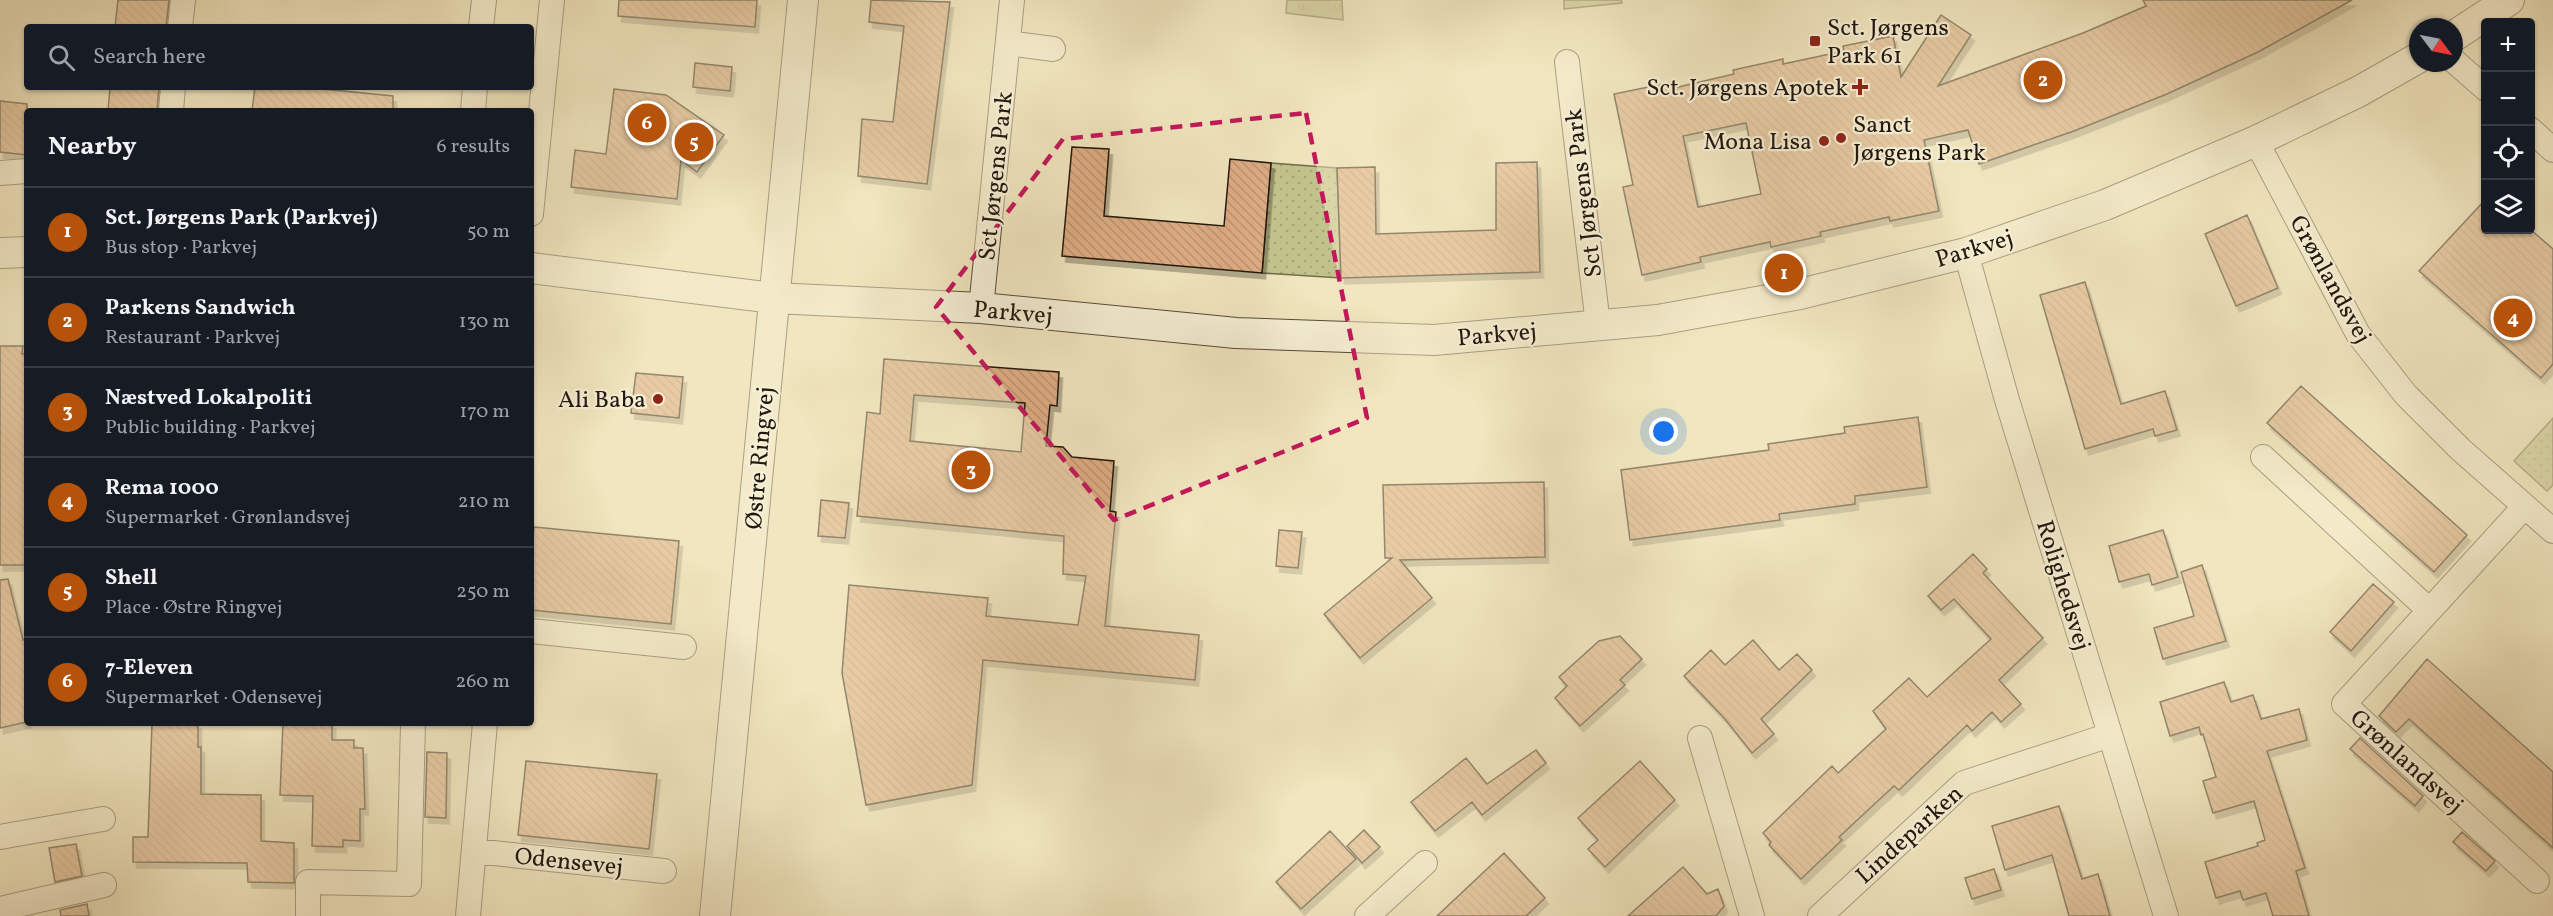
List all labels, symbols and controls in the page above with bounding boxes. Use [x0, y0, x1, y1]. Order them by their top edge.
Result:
place label: Sct. Jørgens Park 61 [1827, 12, 1949, 74]
north arrow [2409, 18, 2463, 72]
map controls [2481, 18, 2535, 234]
button: + [2481, 18, 2535, 72]
search box [24, 24, 534, 90]
marker: Sct. Jørgens Park 61 [1808, 34, 1822, 48]
icon: search [45, 41, 78, 74]
text: Search here [93, 42, 206, 73]
pin: 2 [2024, 58, 2062, 103]
place label: Sct. Jørgens Apotek [1646, 72, 1848, 106]
button: − [2481, 72, 2535, 126]
marker: Sct. Jørgens Apotek [1853, 80, 1867, 94]
street label: Sct Jørgens Park [971, 90, 1023, 263]
pin: 6 [628, 100, 666, 146]
street label: Sct Jørgens Park [1558, 106, 1612, 279]
place label: Sanct Jørgens Park [1853, 109, 1986, 171]
pin: 5 [674, 120, 714, 164]
place label: Mona Lisa [1703, 126, 1812, 160]
button: locate [2481, 126, 2535, 180]
text: Nearby [48, 129, 137, 165]
marker: Sanct Jørgens Park [1834, 131, 1848, 145]
text: 6 results [437, 133, 510, 161]
marker: Mona Lisa [1817, 134, 1831, 148]
button: layers [2481, 180, 2535, 234]
text: Sct. Jørgens Park (Parkvej) [105, 203, 378, 234]
street label: Grønlandsvej [2280, 210, 2379, 350]
text: 1 [63, 218, 72, 246]
text: 50 m [467, 218, 510, 246]
street label: Parkvej [1932, 222, 2018, 278]
text: Bus stop · Parkvej [105, 234, 257, 262]
pin: 1 [1764, 250, 1804, 296]
text: Parkens Sandwich [105, 293, 296, 324]
street label: Parkvej [972, 294, 1054, 334]
pin: 4 [2494, 296, 2532, 340]
text: 2 [62, 308, 73, 336]
text: 130 m [459, 308, 510, 336]
street label: Parkvej [1456, 316, 1538, 356]
text: Restaurant · Parkvej [105, 324, 280, 352]
text: Næstved Lokalpoliti [105, 383, 312, 414]
place label: Ali Baba [558, 384, 646, 418]
street label: Østre Ringvej [738, 385, 784, 531]
marker: Ali Baba [651, 392, 665, 406]
text: 3 [62, 398, 73, 426]
text: 170 m [460, 398, 510, 426]
text: Public building · Parkvej [105, 414, 316, 442]
your location [1649, 417, 1678, 446]
pin: 3 [952, 448, 990, 492]
text: Rema 1000 [105, 473, 219, 504]
text: 4 [61, 488, 74, 516]
text: 210 m [458, 488, 510, 516]
text: Supermarket · Grønlandsvej [105, 504, 350, 532]
street label: Rolighedsvej [2026, 516, 2098, 655]
text: Shell [105, 563, 157, 594]
text: 5 [63, 578, 72, 606]
text: 250 m [456, 578, 510, 606]
text: Place · Østre Ringvej [105, 594, 282, 622]
text: 7-Eleven [105, 653, 193, 684]
text: 6 [62, 668, 73, 696]
text: 260 m [455, 668, 510, 696]
text: Supermarket · Odensevej [105, 684, 322, 712]
street label: Grønlandsvej [2341, 702, 2470, 823]
street label: Lindeparken [1849, 778, 1972, 893]
street label: Odensevej [513, 840, 625, 886]

